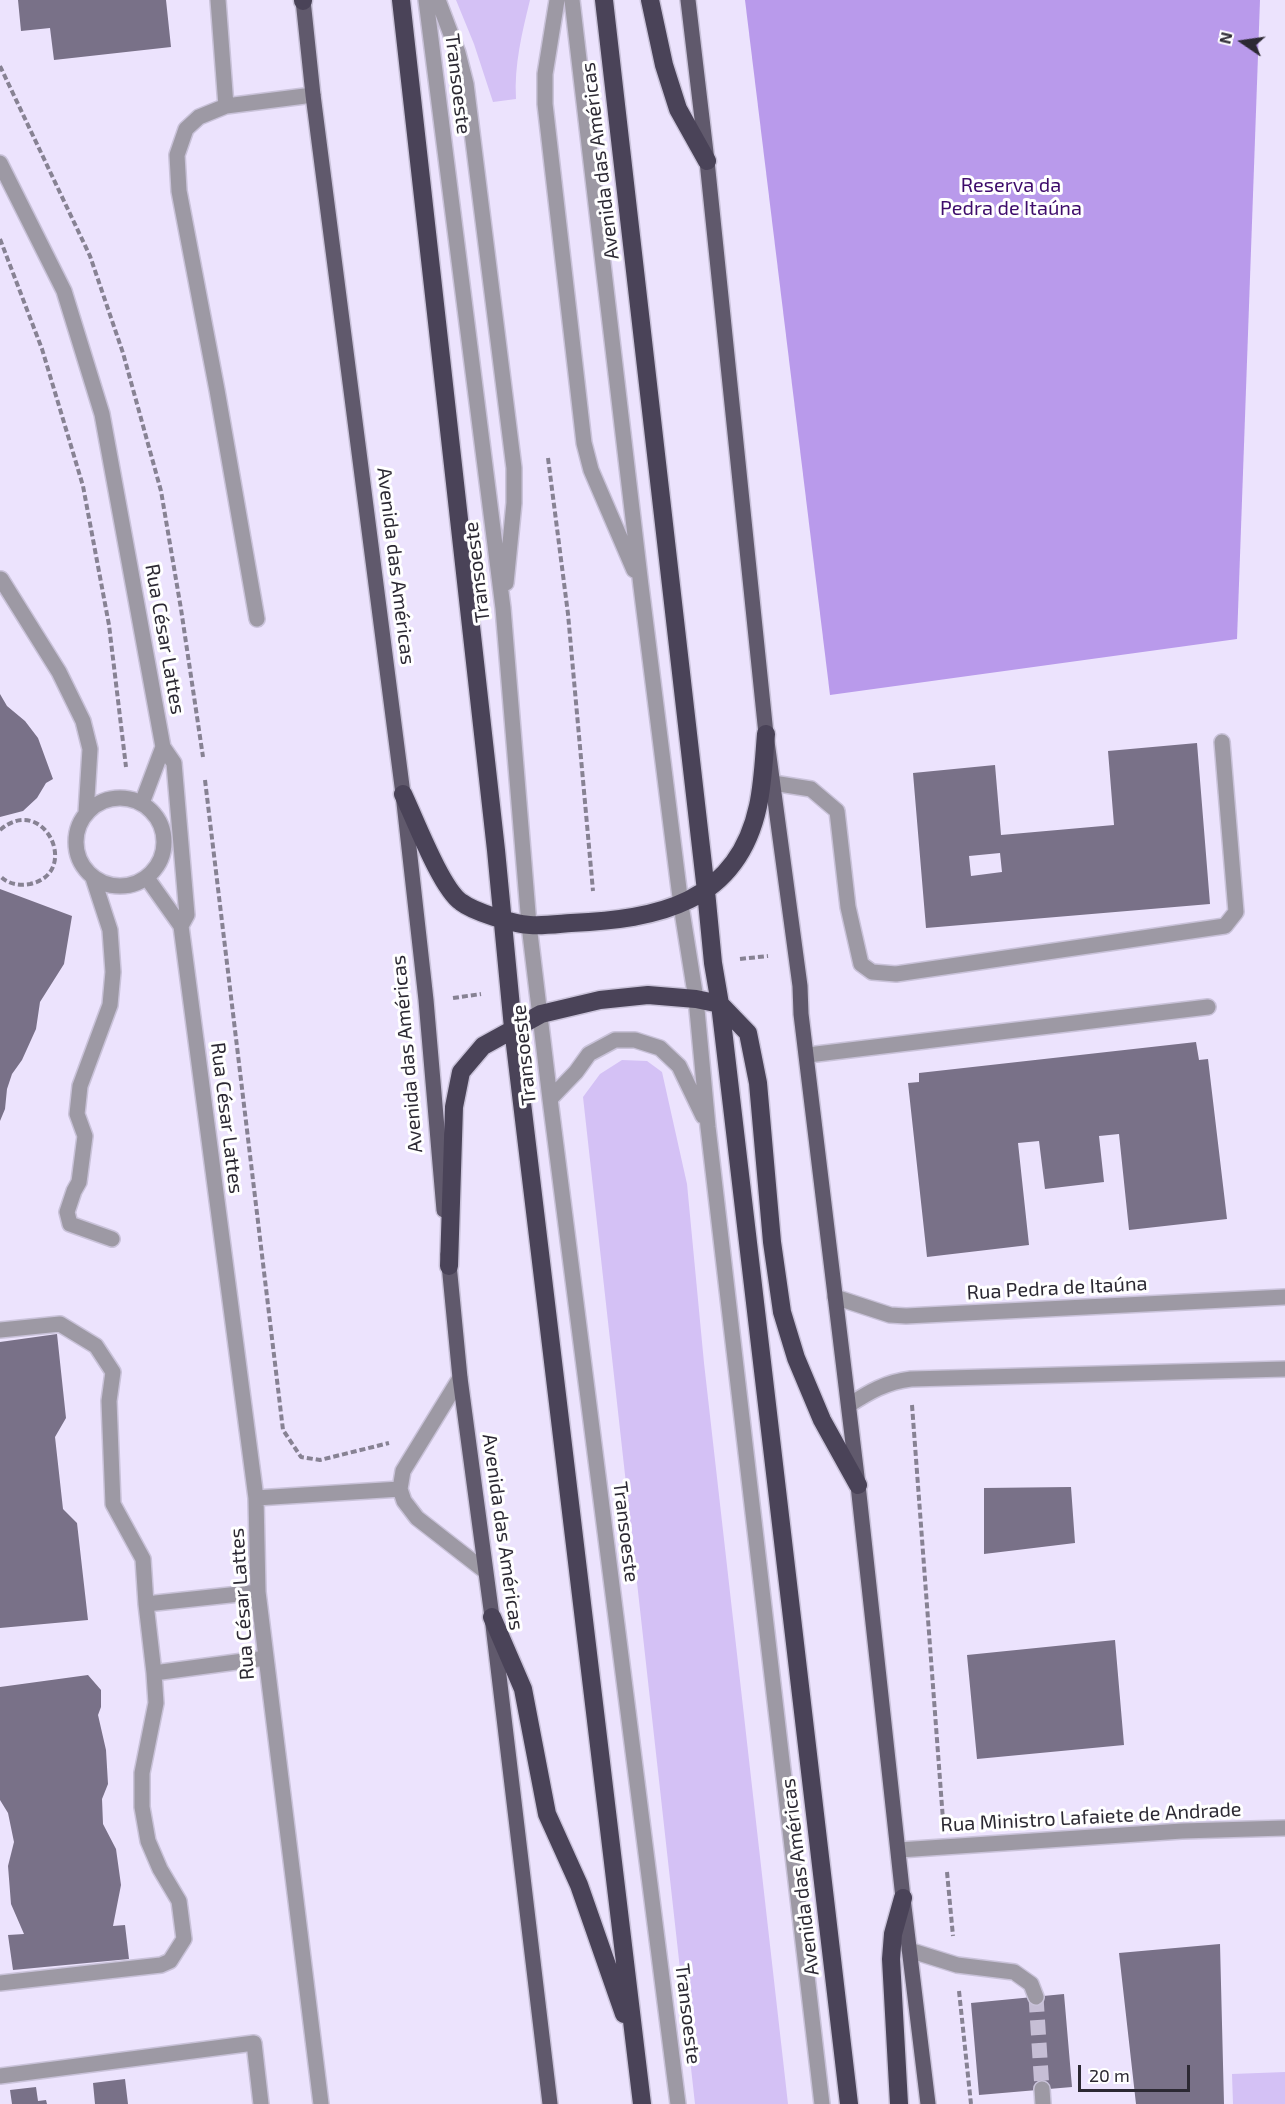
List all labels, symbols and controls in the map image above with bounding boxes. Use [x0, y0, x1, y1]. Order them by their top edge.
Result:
north arrow [1213, 12, 1273, 72]
text: N [1214, 30, 1236, 46]
street label: Transoeste [440, 32, 476, 136]
street label: Avenida das Américas [576, 61, 624, 261]
park label: Reserva da Pedra de Itaúna [940, 173, 1082, 220]
street label: Avenida das Américas [372, 466, 420, 666]
street label: Transoeste [459, 520, 495, 624]
street label: Rua César Lattes [140, 562, 190, 716]
street label: Avenida das Américas [386, 954, 428, 1154]
street label: Transoeste [507, 1003, 541, 1107]
street label: Rua César Lattes [206, 1041, 248, 1195]
street label: Rua Pedra de Itaúna [966, 1271, 1148, 1305]
street label: Avenida das Américas [477, 1432, 529, 1632]
street label: Transoeste [608, 1480, 644, 1584]
street label: Rua César Lattes [225, 1527, 259, 1681]
street label: Avenida das Américas [776, 1777, 824, 1977]
street label: Rua Ministro Lafaiete de Andrade [940, 1797, 1242, 1837]
street label: Transoeste [670, 1962, 706, 2066]
scale bar [1081, 2053, 1194, 2091]
text: 20 m [1089, 2064, 1130, 2086]

